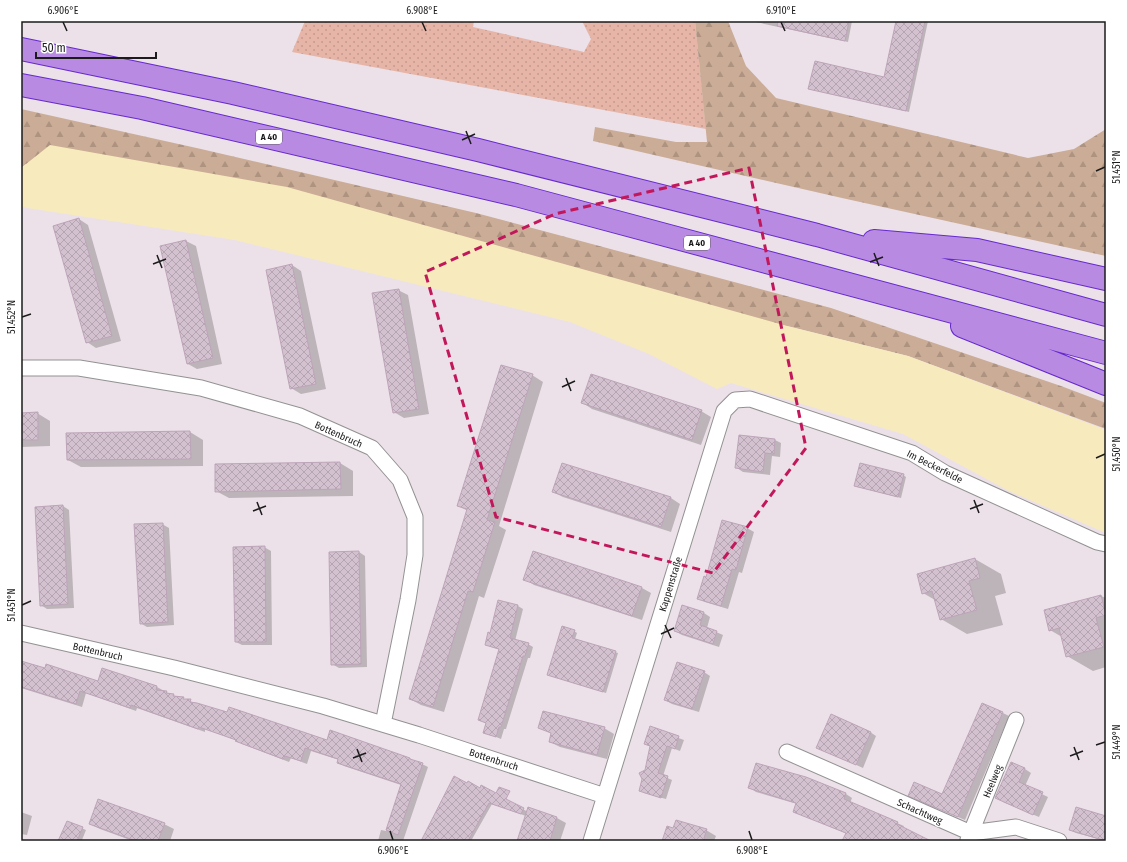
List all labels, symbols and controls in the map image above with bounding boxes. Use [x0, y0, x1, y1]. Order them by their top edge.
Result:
text: 6.906°E [47, 5, 79, 17]
text: 6.908°E [406, 5, 438, 17]
text: 6.910°E [766, 5, 796, 17]
scale bar [36, 34, 156, 60]
text: 50 m [42, 41, 66, 55]
road number: A 40 [256, 130, 282, 144]
text: 51.451°N [1111, 150, 1123, 184]
road number: A 40 [684, 236, 710, 250]
text: 51.452°N [6, 300, 18, 334]
street label: Bottenbruch [313, 419, 364, 451]
text: 51.450°N [1111, 436, 1123, 472]
street label: Im Beckerfelde [905, 448, 965, 486]
street label: Kappenstraße [657, 555, 685, 613]
text: 51.451°N [6, 588, 18, 622]
street label: Bottenbruch [72, 640, 124, 664]
text: 51.449°N [1111, 725, 1123, 759]
street label: Bottenbruch [468, 746, 520, 774]
street label: Heelweg [981, 763, 1005, 800]
street label: Schachtweg [895, 797, 944, 827]
text: 6.906°E [377, 845, 409, 857]
text: 6.908°E [736, 845, 768, 857]

